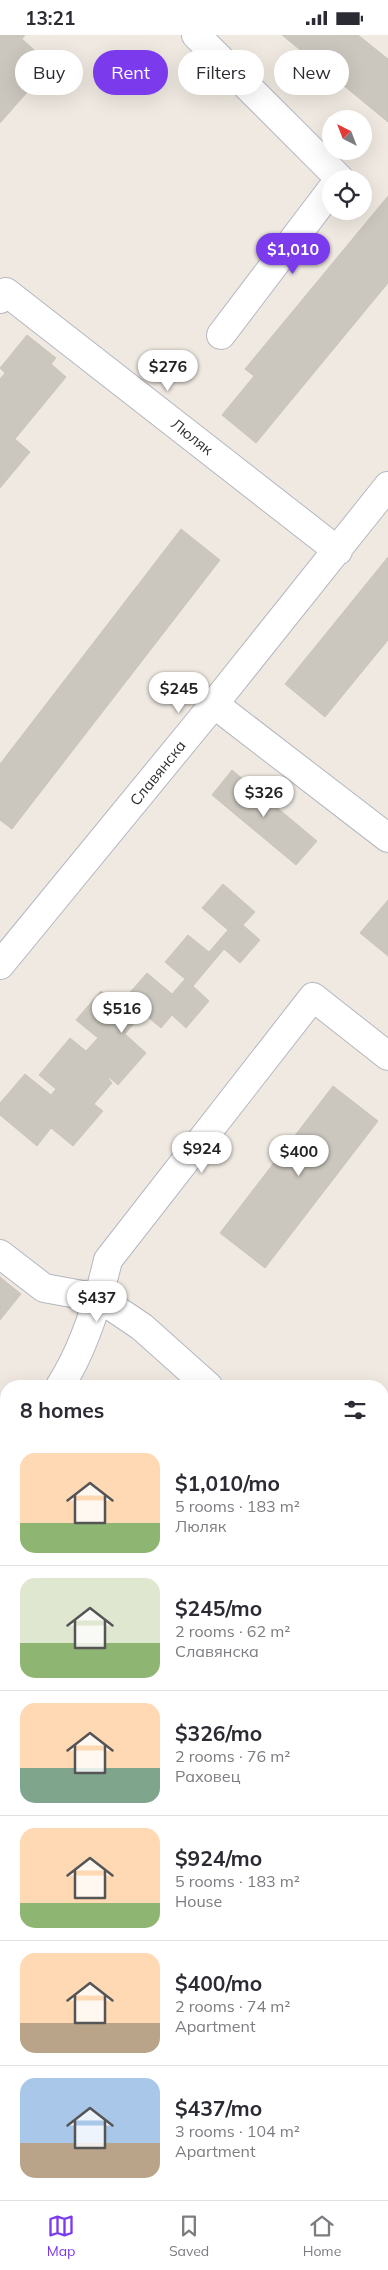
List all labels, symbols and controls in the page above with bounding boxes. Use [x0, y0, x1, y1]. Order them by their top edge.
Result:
text: 13:21 [25, 6, 75, 30]
chip: Buy [15, 50, 83, 95]
chip: Rent [93, 50, 168, 95]
chip: Filters [178, 50, 264, 95]
chip: New [274, 50, 349, 95]
north arrow [322, 110, 372, 160]
map controls [322, 110, 372, 220]
button: locate [322, 170, 372, 220]
pin: $1,010 [252, 233, 334, 275]
text: $1,010 [267, 239, 319, 259]
pin: $276 [138, 349, 198, 392]
text: $276 [149, 356, 187, 376]
street label: Люляк [167, 414, 218, 459]
pin: $245 [149, 671, 209, 714]
text: $245 [160, 678, 198, 698]
street label: Славянска [125, 736, 190, 809]
pin: $326 [234, 775, 294, 818]
text: $326 [245, 782, 283, 802]
pin: $516 [92, 991, 152, 1034]
text: $516 [103, 998, 141, 1018]
pin: $924 [172, 1131, 232, 1174]
pin: $400 [269, 1135, 329, 1177]
text: $924 [183, 1138, 221, 1158]
text: $400 [280, 1141, 318, 1161]
pin: $437 [67, 1281, 127, 1323]
text: $437 [78, 1287, 116, 1307]
icon: filters [341, 1396, 369, 1424]
text: 8 homes [20, 1397, 104, 1423]
text: $1,010/mo [175, 1470, 280, 1496]
icon: home [60, 1473, 120, 1533]
text: 5 rooms · 183 m² [175, 1496, 300, 1516]
text: Люляк [175, 1516, 226, 1536]
text: $245/mo [175, 1595, 262, 1621]
icon: home [60, 1598, 120, 1658]
text: 2 rooms · 62 m² [175, 1621, 290, 1641]
text: Славянска [175, 1641, 259, 1661]
text: $326/mo [175, 1720, 262, 1746]
icon: home [60, 1723, 120, 1783]
text: 2 rooms · 76 m² [175, 1746, 290, 1766]
text: Раховец [175, 1766, 240, 1786]
text: $924/mo [175, 1845, 262, 1871]
icon: home [60, 1848, 120, 1908]
text: 5 rooms · 183 m² [175, 1871, 300, 1891]
text: House [175, 1891, 222, 1911]
text: $400/mo [175, 1970, 262, 1996]
icon: home [60, 1973, 120, 2033]
text: 2 rooms · 74 m² [175, 1996, 290, 2016]
text: Apartment [175, 2016, 256, 2036]
text: $437/mo [175, 2095, 262, 2121]
icon: home [60, 2098, 120, 2158]
text: 3 rooms · 104 m² [175, 2121, 300, 2141]
text: Apartment [175, 2141, 256, 2161]
tab: Map [47, 2212, 76, 2260]
tab: Saved [169, 2212, 209, 2260]
tab: Home [303, 2212, 341, 2260]

